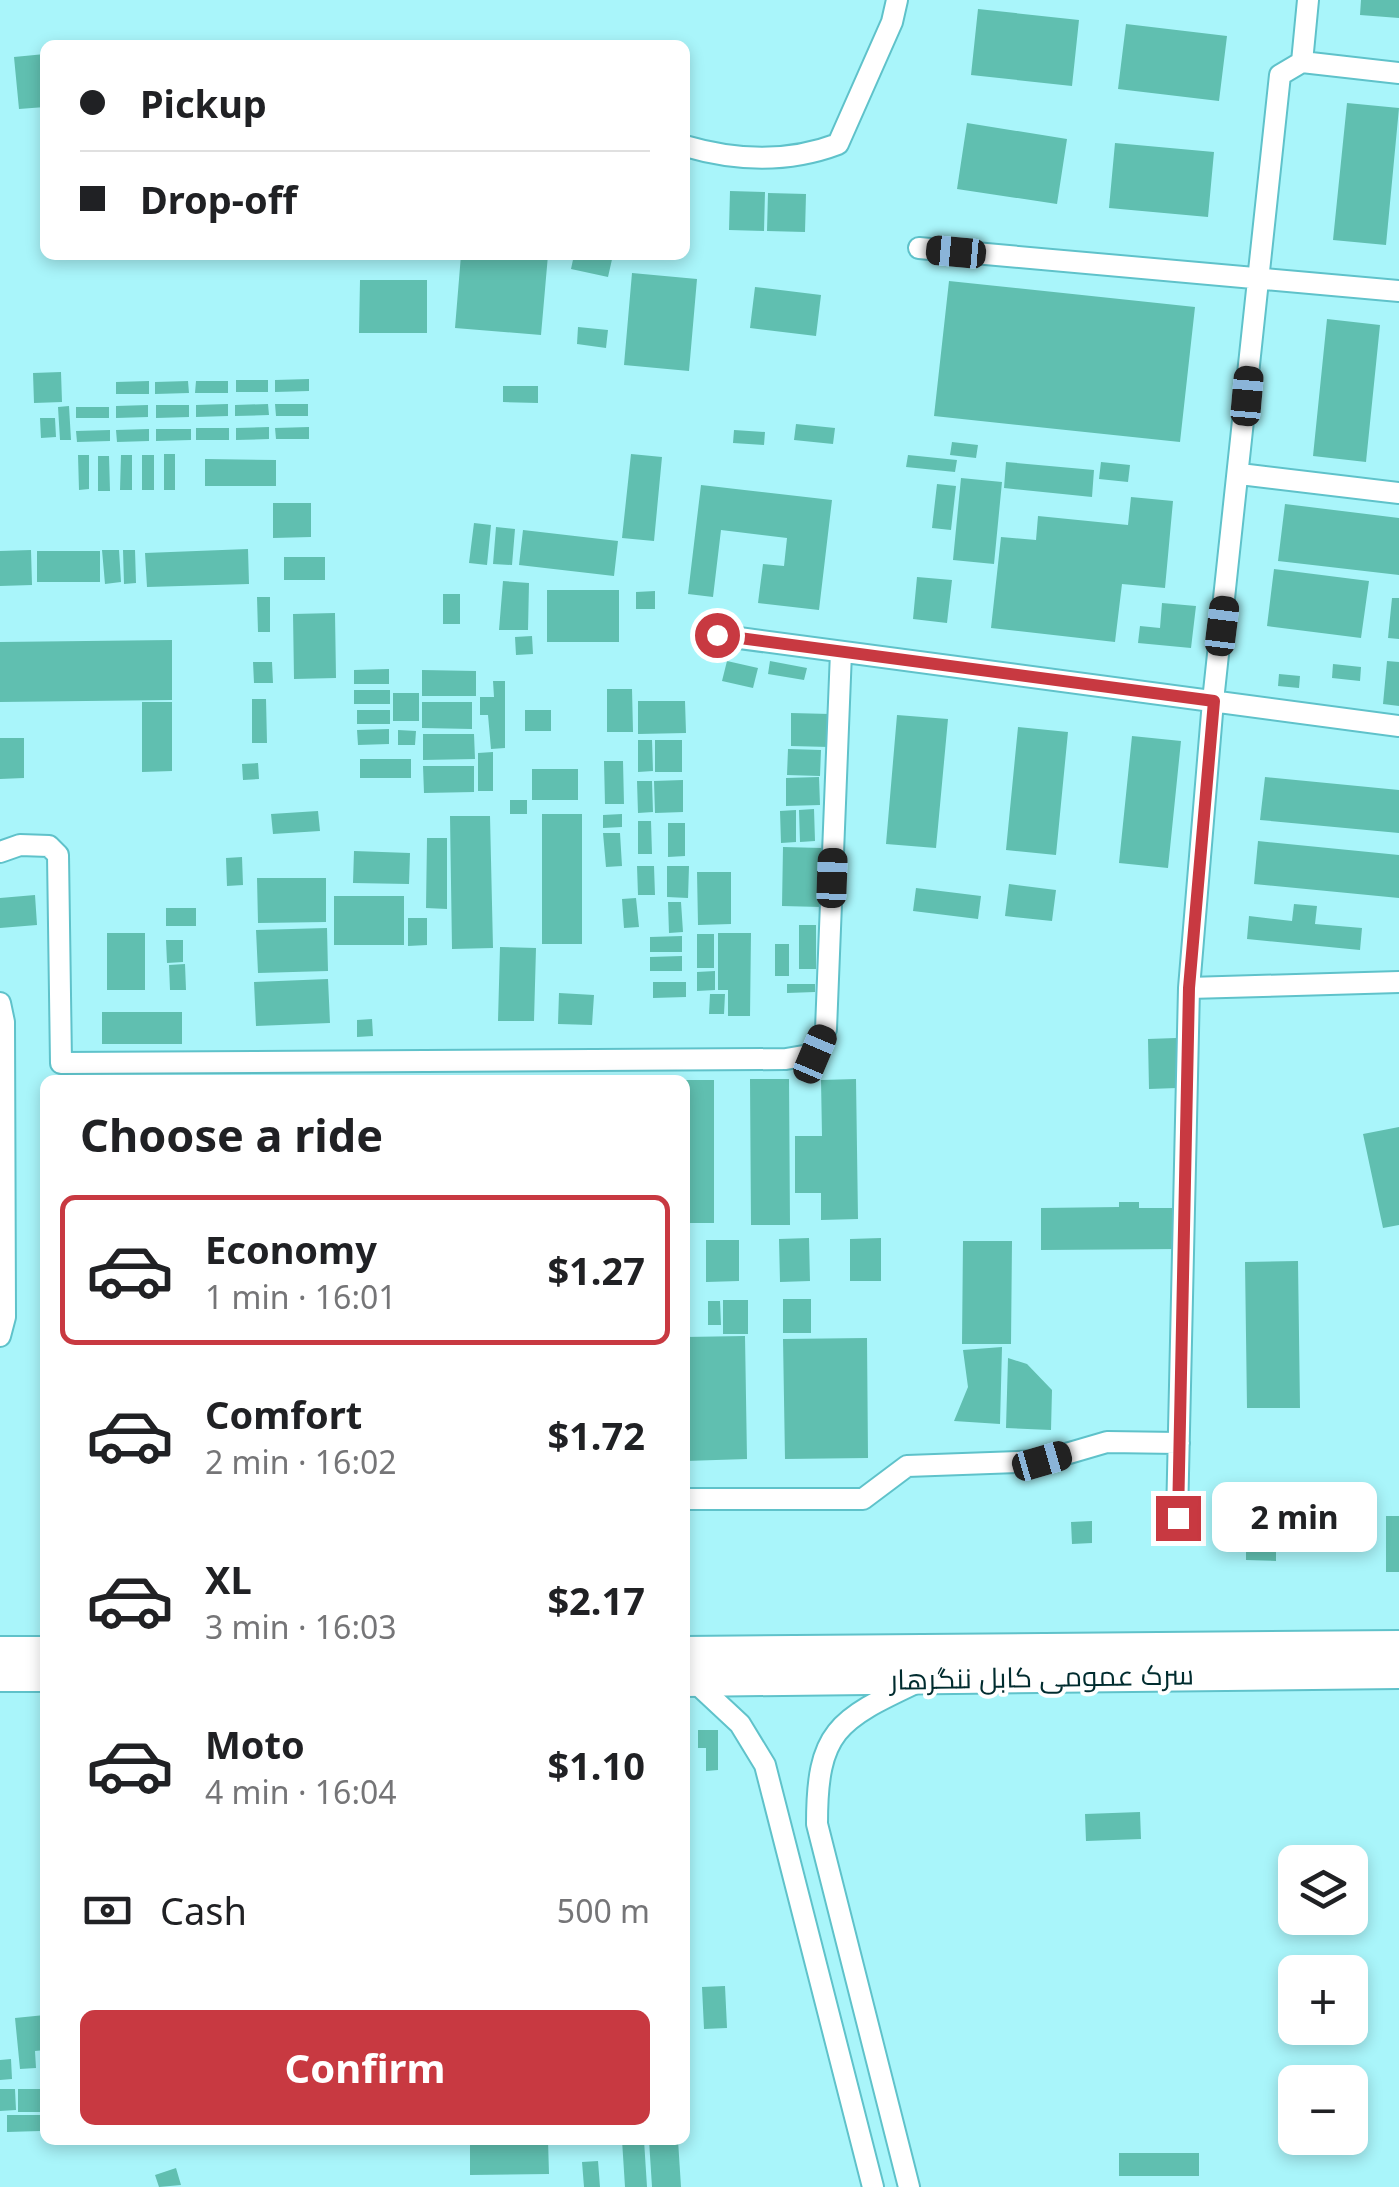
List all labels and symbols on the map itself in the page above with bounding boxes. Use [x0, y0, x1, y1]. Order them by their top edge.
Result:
car [925, 234, 987, 270]
car [1229, 365, 1265, 427]
car [1203, 594, 1241, 658]
route start [695, 613, 740, 658]
car [816, 847, 848, 909]
car [789, 1021, 841, 1087]
car [1009, 1438, 1075, 1484]
callout: 2 min [1213, 1483, 1378, 1553]
route end [1156, 1496, 1201, 1541]
street label: سرک عمومی کابل ننگرهار [888, 1654, 1194, 1698]

